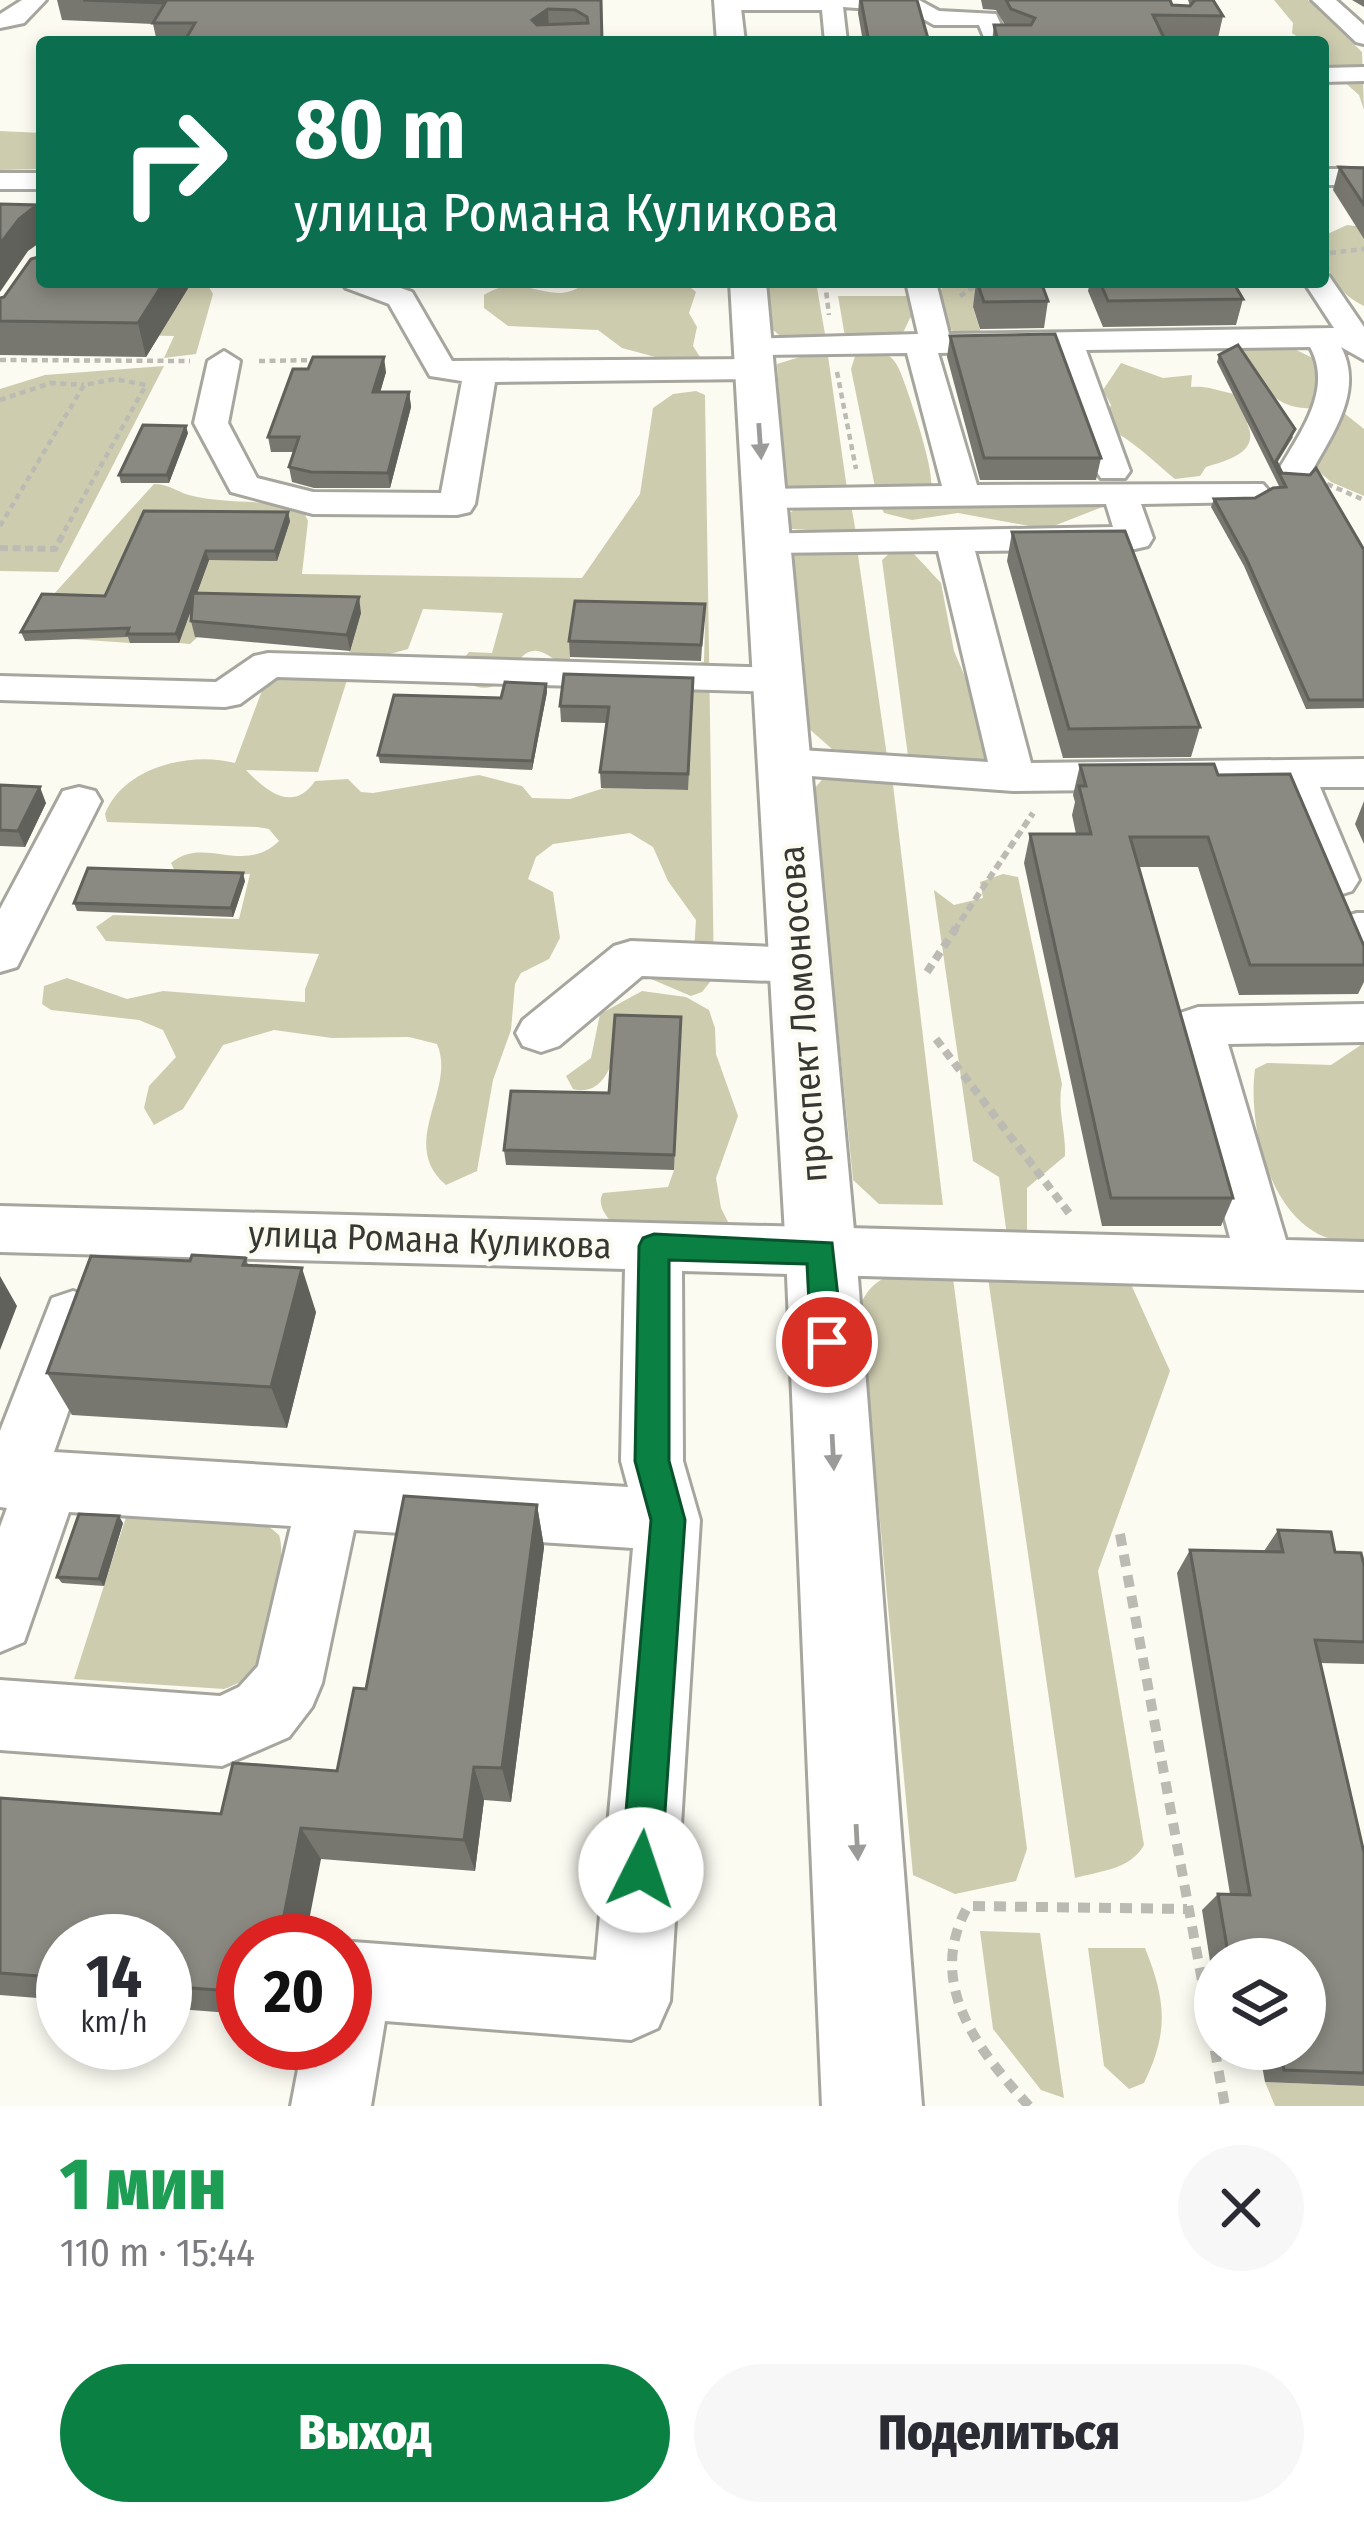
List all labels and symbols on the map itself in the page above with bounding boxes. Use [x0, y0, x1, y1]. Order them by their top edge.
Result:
one-way arrow [751, 422, 770, 460]
street label: проспект Ломоносова [769, 844, 837, 1184]
street label: улица Романа Куликова [248, 1212, 612, 1268]
pin [776, 1291, 878, 1393]
one-way arrow [824, 1434, 843, 1471]
position arrow [578, 1807, 704, 1933]
one-way arrow [847, 1824, 866, 1861]
speed limit sign: 20 [216, 1914, 372, 2070]

